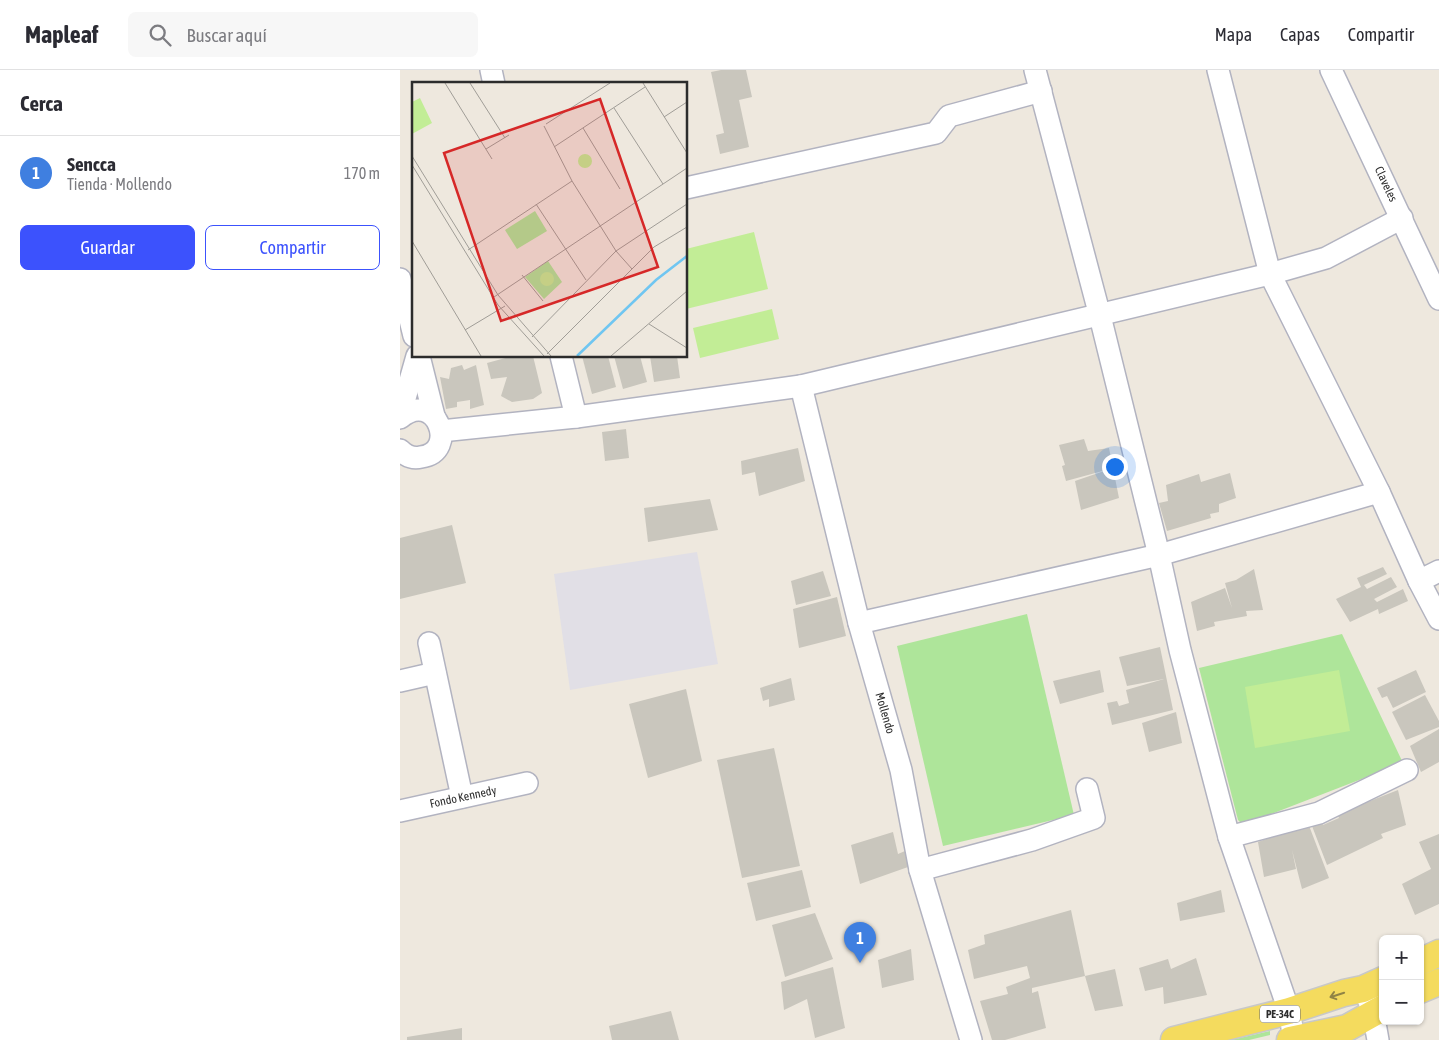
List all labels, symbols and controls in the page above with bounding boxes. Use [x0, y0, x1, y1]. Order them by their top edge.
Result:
search box [128, 12, 478, 57]
text: Mapleaf [25, 21, 98, 48]
icon: search [146, 21, 174, 49]
text: Buscar aquí [186, 24, 267, 46]
text: Mapa [1215, 24, 1252, 45]
text: Capas [1280, 24, 1320, 45]
text: Compartir [1348, 24, 1414, 45]
inset map [412, 82, 688, 358]
text: Cerca [20, 91, 63, 115]
text: Sencca [67, 153, 116, 175]
text: 1 [32, 164, 40, 182]
text: 170 m [344, 164, 380, 182]
street label: Claveles [1372, 164, 1400, 204]
text: Tienda · Mollendo [67, 175, 172, 193]
button: Guardar [20, 225, 195, 270]
button: Compartir [205, 225, 380, 270]
your location [1102, 454, 1128, 480]
street label: Mollendo [872, 691, 898, 736]
street label: Fondo Kennedy [428, 783, 498, 811]
pin: 1 [844, 922, 876, 963]
map controls [1379, 935, 1424, 1025]
button: + [1379, 935, 1424, 980]
button: − [1379, 980, 1424, 1025]
one-way arrow [1330, 991, 1345, 1000]
road number: PE-34C [1260, 1006, 1300, 1022]

